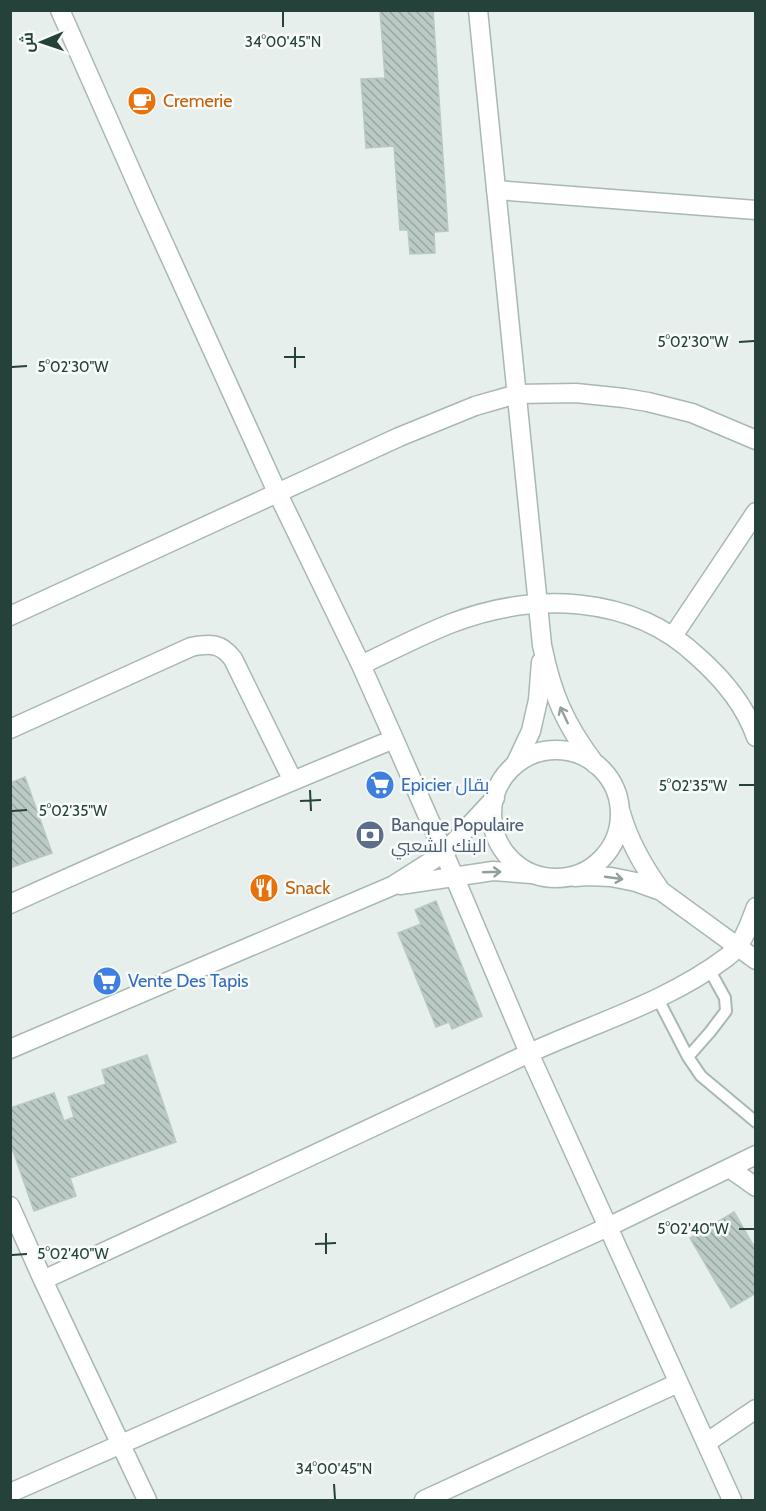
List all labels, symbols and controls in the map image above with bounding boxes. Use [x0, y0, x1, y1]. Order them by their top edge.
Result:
north arrow [12, 12, 72, 72]
text: ش [18, 32, 37, 53]
text: 34°00'45"N [245, 33, 321, 51]
cafe icon: Cremerie [126, 85, 158, 117]
place label: Cremerie [163, 90, 232, 112]
text: 5°02'30"W [658, 333, 729, 351]
text: 5°02'30"W [38, 358, 109, 376]
one-way arrow [557, 707, 569, 725]
supermarket icon: Epicier بقال [364, 769, 396, 801]
place label: Epicier بقال [401, 774, 489, 796]
text: 5°02'35"W [659, 777, 728, 795]
text: 5°02'35"W [39, 802, 108, 820]
place label: Banque Populaire البنك الشعبي [391, 814, 524, 860]
bank icon: Banque Populaire البنك الشعبي [354, 819, 386, 851]
one-way arrow [481, 866, 501, 878]
restaurant icon: Snack [248, 872, 280, 904]
one-way arrow [603, 873, 623, 884]
place label: Snack [285, 877, 331, 899]
supermarket icon: Vente Des Tapis [91, 965, 123, 997]
place label: Vente Des Tapis [128, 970, 248, 992]
text: 5°02'40"W [657, 1220, 729, 1238]
text: 5°02'40"W [37, 1245, 109, 1263]
text: 34°00'45"N [296, 1460, 372, 1478]

